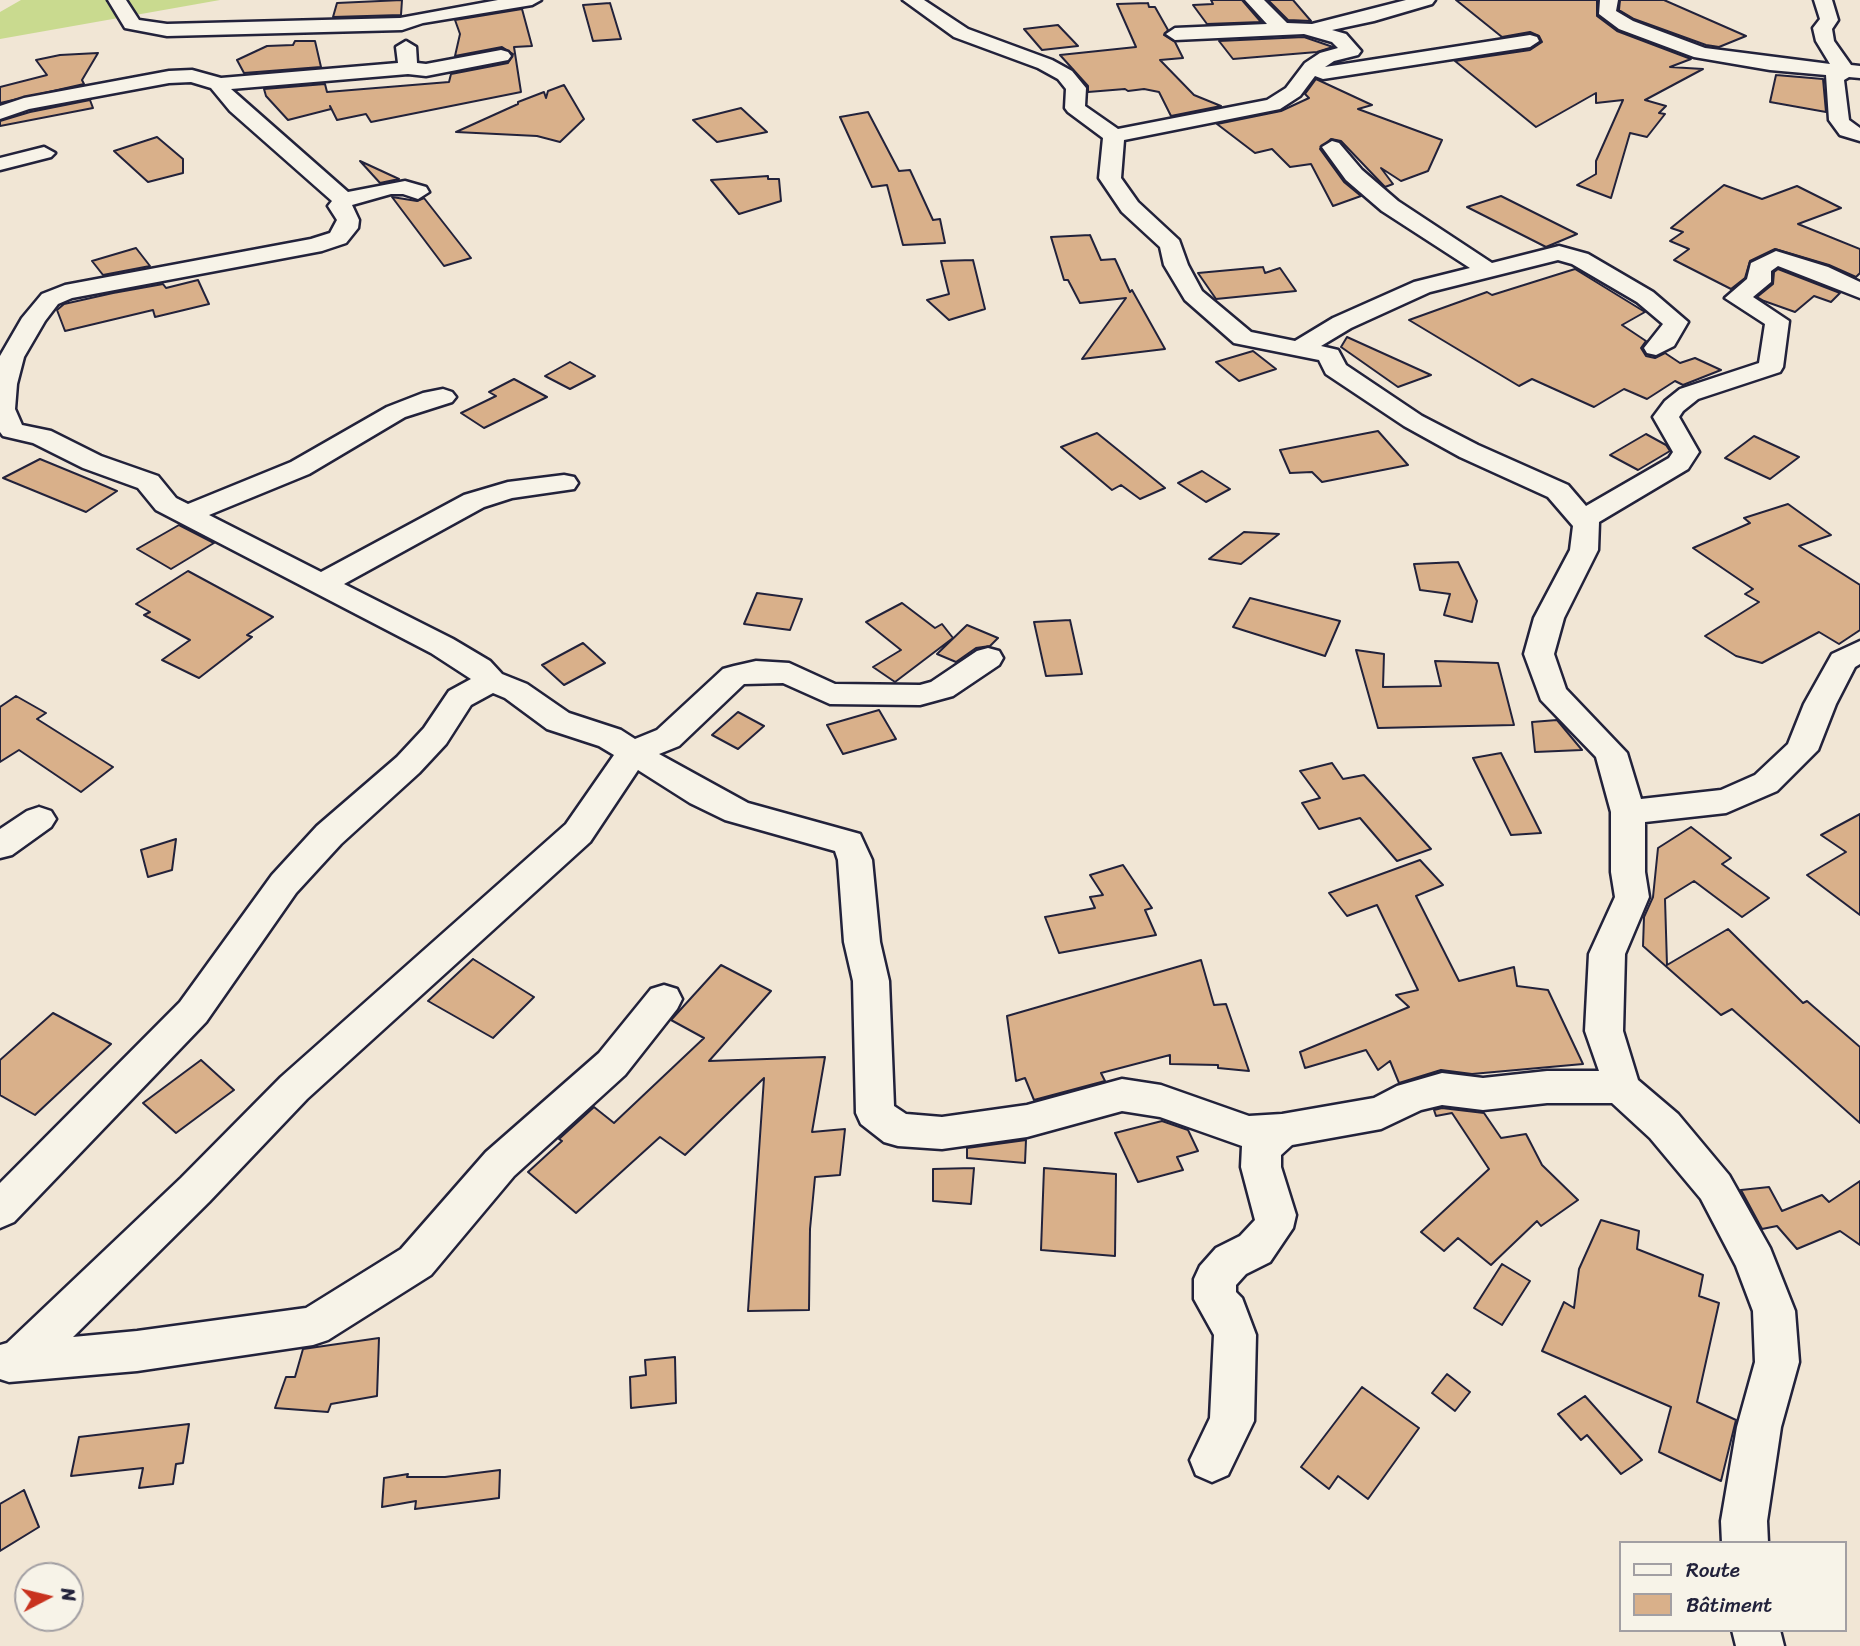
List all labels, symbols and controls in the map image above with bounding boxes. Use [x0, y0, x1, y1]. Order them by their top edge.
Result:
legend [1618, 1541, 1846, 1632]
text: Route [1686, 1551, 1740, 1589]
north arrow [14, 1562, 84, 1632]
text: N [51, 1586, 86, 1603]
text: Bâtiment [1686, 1586, 1772, 1624]

